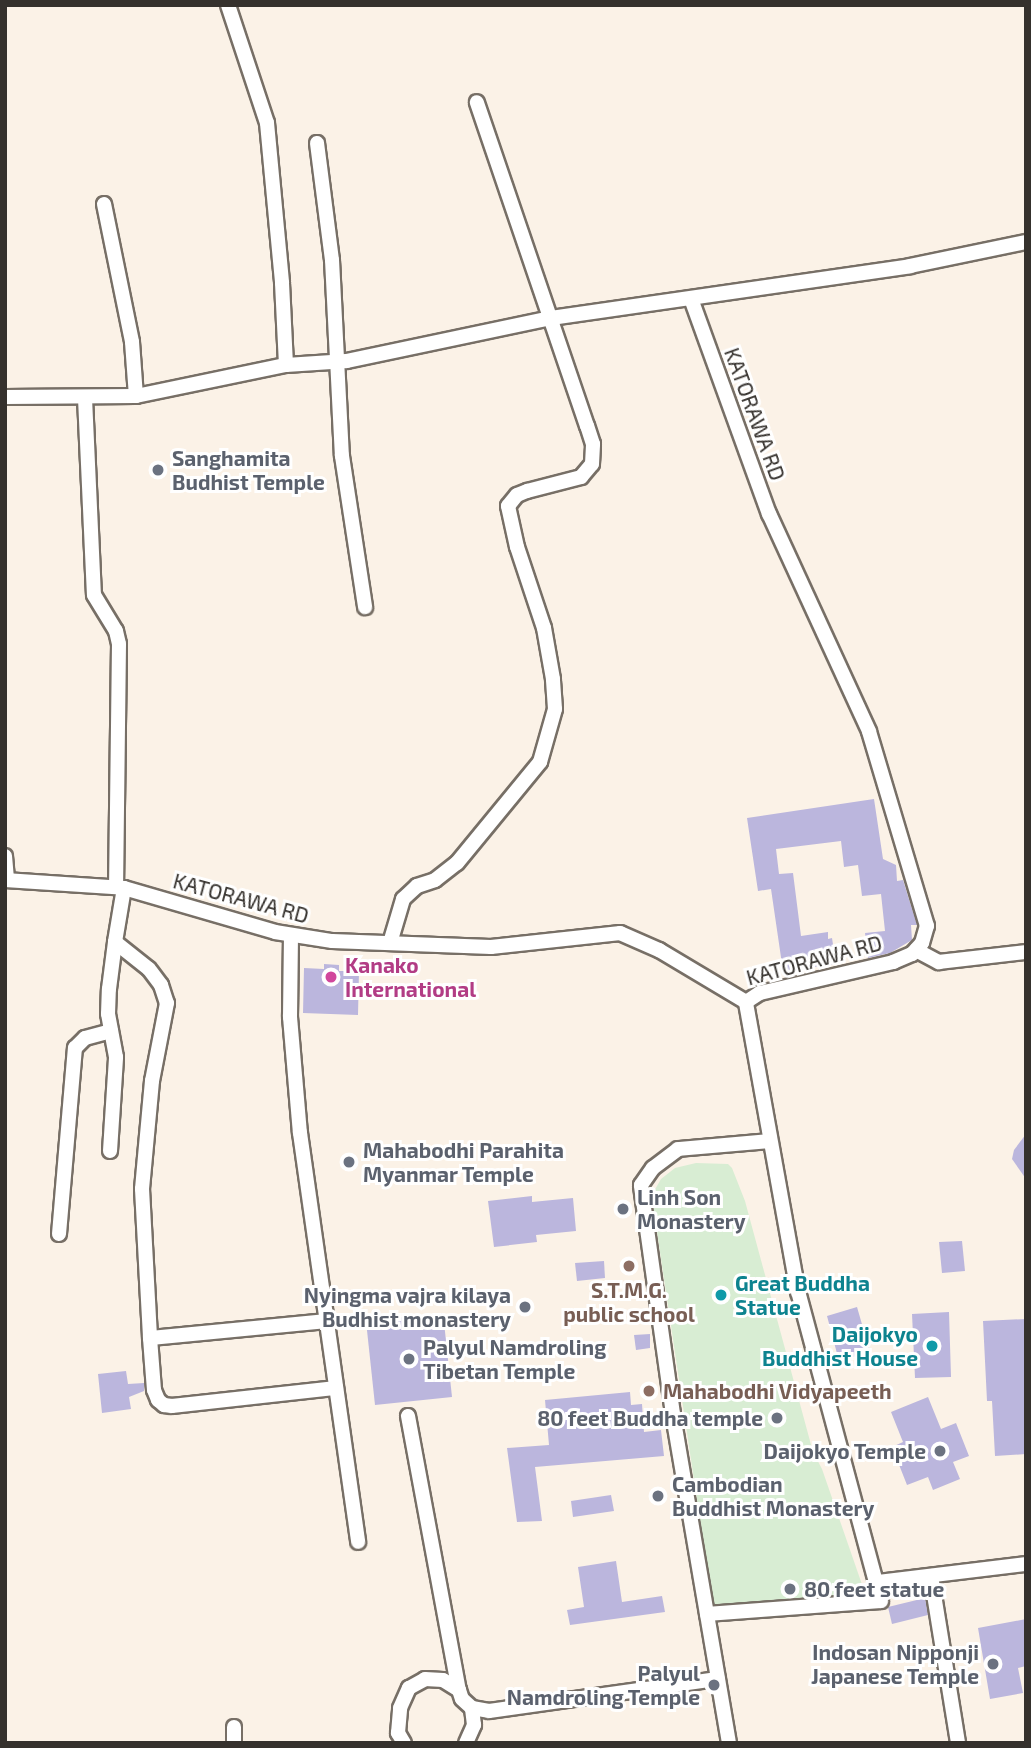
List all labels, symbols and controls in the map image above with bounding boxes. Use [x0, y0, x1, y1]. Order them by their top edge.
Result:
street label: KATORAWA RD [719, 344, 791, 484]
place label: Sanghamita Budhist Temple [172, 445, 325, 495]
marker: Sanghamita Budhist Temple [150, 462, 166, 478]
street label: KATORAWA RD [170, 868, 312, 928]
street label: KATORAWA RD [743, 930, 885, 990]
place label: Kanako International [345, 952, 476, 1002]
marker: Kanako International [323, 969, 339, 985]
place label: Mahabodhi Parahita Myanmar Temple [363, 1137, 564, 1187]
marker: Mahabodhi Parahita Myanmar Temple [341, 1154, 357, 1170]
place label: Linh Son Monastery [637, 1184, 746, 1234]
marker: Linh Son Monastery [615, 1201, 631, 1217]
marker: S.T.M.G. public school [621, 1258, 637, 1274]
place label: Great Buddha Statue [735, 1270, 870, 1320]
place label: S.T.M.G. public school [563, 1277, 695, 1327]
place label: Nyingma vajra kilaya Budhist monastery [303, 1282, 511, 1332]
marker: Great Buddha Statue [713, 1287, 729, 1303]
marker: Nyingma vajra kilaya Budhist monastery [517, 1299, 533, 1315]
place label: Daijokyo Buddhist House [762, 1321, 918, 1371]
place label: Palyul Namdroling Tibetan Temple [423, 1334, 607, 1384]
marker: Daijokyo Buddhist House [924, 1338, 940, 1354]
marker: Palyul Namdroling Tibetan Temple [401, 1351, 417, 1367]
place label: Mahabodhi Vidyapeeth [663, 1378, 892, 1404]
marker: Mahabodhi Vidyapeeth [641, 1383, 657, 1399]
place label: 80 feet Buddha temple [537, 1405, 763, 1431]
marker: 80 feet Buddha temple [769, 1410, 785, 1426]
place label: Daijokyo Temple [763, 1438, 926, 1464]
marker: Daijokyo Temple [932, 1443, 948, 1459]
place label: Cambodian Buddhist Monastery [672, 1471, 874, 1521]
marker: Cambodian Buddhist Monastery [650, 1488, 666, 1504]
place label: 80 feet statue [804, 1576, 945, 1602]
marker: 80 feet statue [782, 1581, 798, 1597]
place label: Indosan Nipponji Japanese Temple [810, 1639, 979, 1689]
marker: Indosan Nipponji Japanese Temple [985, 1656, 1001, 1672]
place label: Palyul Namdroling Temple [506, 1660, 700, 1710]
marker: Palyul Namdroling Temple [706, 1677, 722, 1693]

